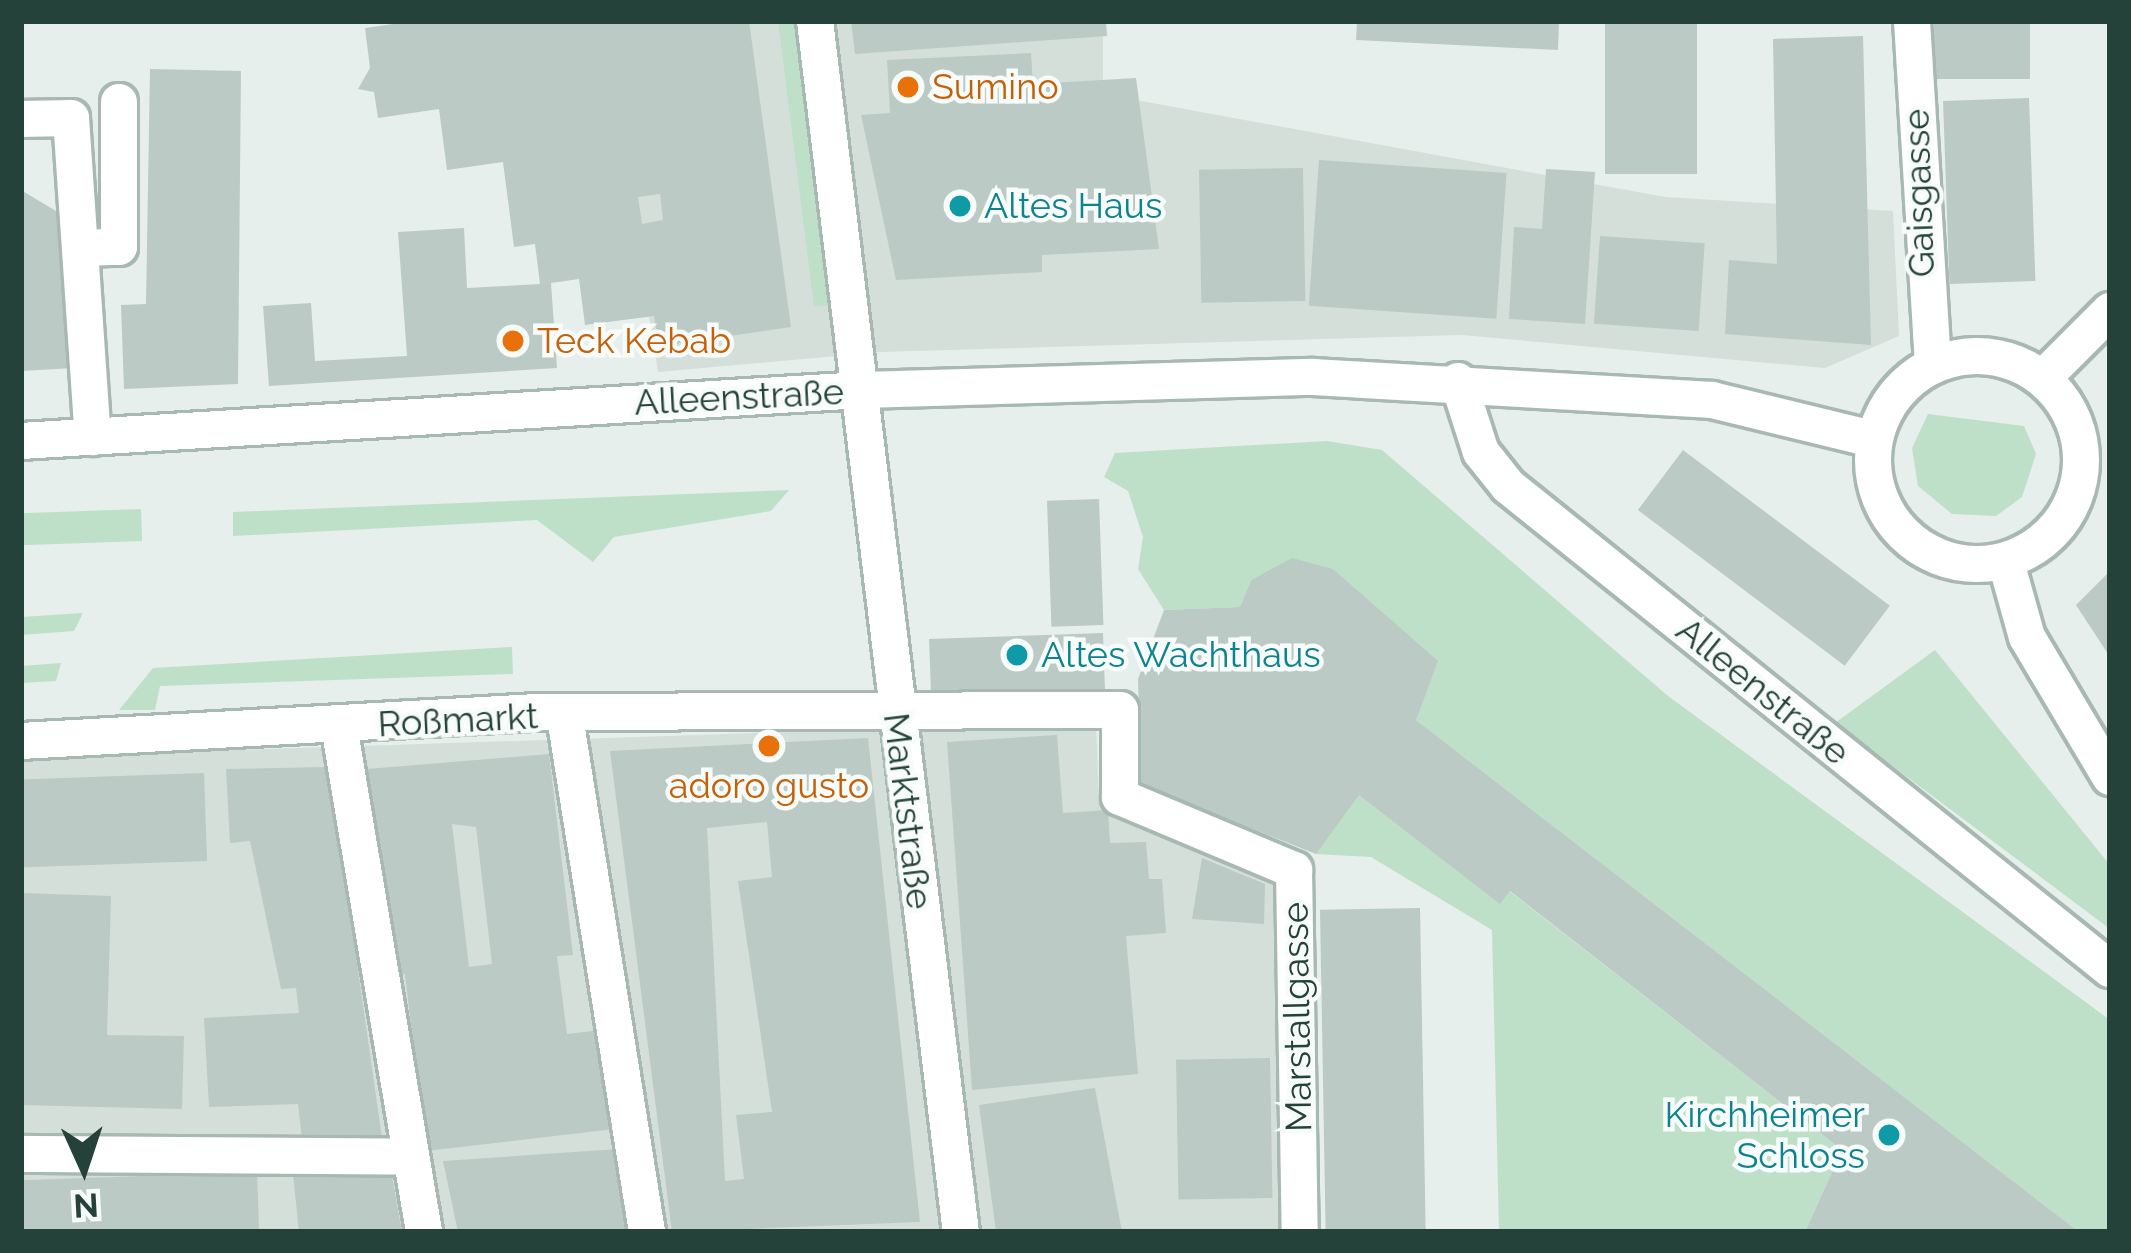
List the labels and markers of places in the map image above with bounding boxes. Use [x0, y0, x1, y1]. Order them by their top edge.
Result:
place label: Sumino [932, 65, 1059, 109]
marker: Sumino [895, 74, 921, 100]
place label: Altes Haus [984, 184, 1162, 228]
marker: Altes Haus [947, 193, 973, 219]
place label: Teck Kebab [537, 319, 731, 363]
marker: Teck Kebab [500, 328, 526, 354]
place label: Altes Wachthaus [1041, 633, 1322, 677]
marker: Altes Wachthaus [1004, 642, 1030, 668]
marker: adoro gusto [756, 733, 782, 759]
place label: adoro gusto [669, 764, 869, 808]
place label: Kirchheimer Schloss [1664, 1092, 1865, 1177]
marker: Kirchheimer Schloss [1876, 1122, 1902, 1148]

